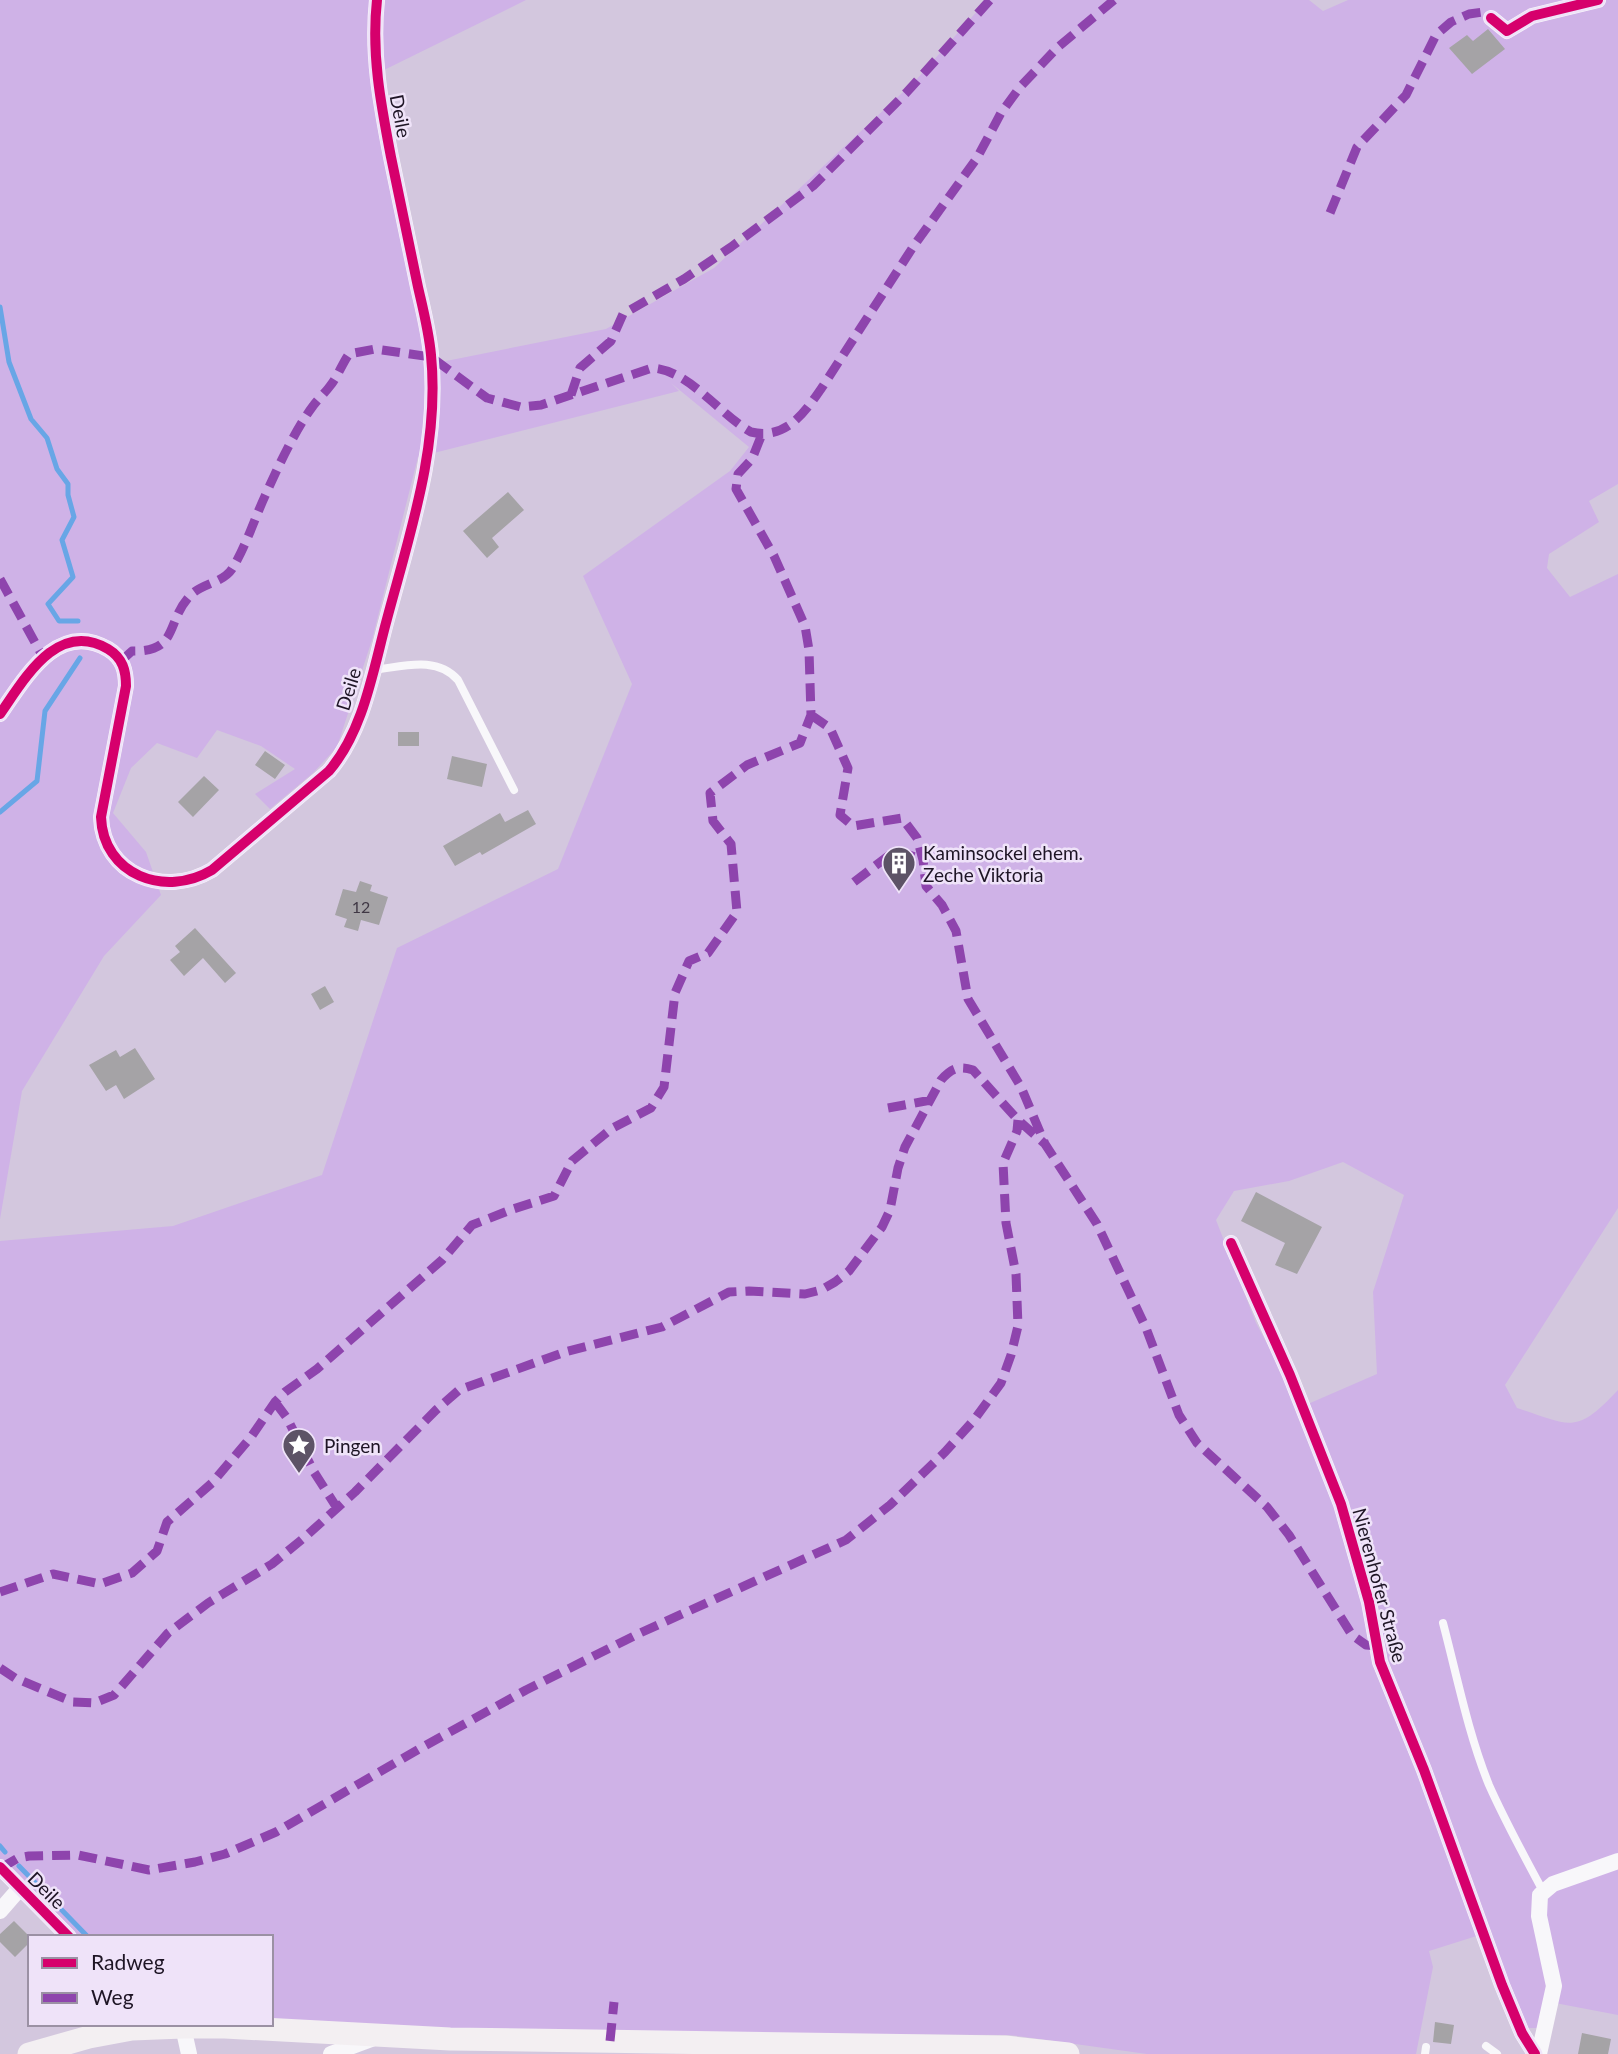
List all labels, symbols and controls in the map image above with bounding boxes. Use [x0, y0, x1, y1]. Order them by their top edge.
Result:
street label: Deile [386, 92, 416, 140]
street label: Deile [331, 665, 365, 713]
place label: Kaminsockel ehem. Zeche Viktoria [923, 841, 1083, 886]
building icon: Kaminsockel ehem. Zeche Viktoria [880, 844, 918, 893]
house number: 12 [352, 897, 370, 916]
place icon: Pingen [280, 1426, 318, 1475]
place label: Pingen [324, 1434, 381, 1457]
street label: Nierenhofer Straße [1348, 1505, 1412, 1665]
street label: Deile [24, 1867, 70, 1913]
legend [28, 1935, 273, 2026]
text: Radweg [91, 1949, 165, 1974]
text: Weg [91, 1984, 134, 2009]

